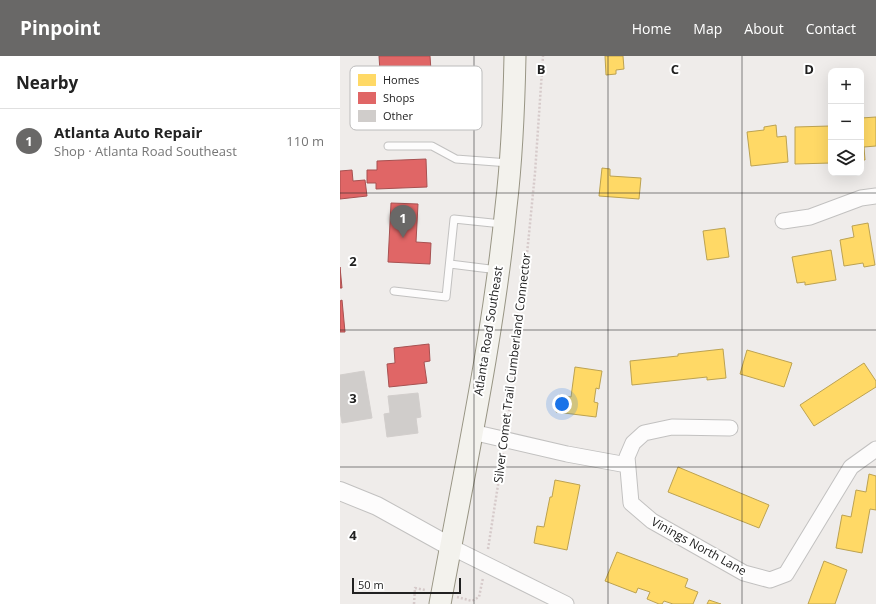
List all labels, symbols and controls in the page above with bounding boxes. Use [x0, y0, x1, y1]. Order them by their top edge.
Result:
text: Pinpoint [20, 15, 101, 41]
text: Home [632, 19, 671, 38]
text: Map [693, 19, 722, 38]
text: About [744, 19, 784, 38]
text: Contact [806, 19, 856, 38]
text: B [537, 60, 546, 78]
text: C [671, 60, 679, 78]
text: D [804, 60, 814, 78]
legend [350, 66, 482, 130]
map controls [828, 68, 864, 176]
button: + [828, 68, 864, 104]
text: Nearby [16, 71, 78, 94]
text: Homes [383, 72, 419, 87]
text: Shops [383, 90, 414, 105]
button: − [828, 104, 864, 140]
text: Other [383, 108, 413, 123]
text: Atlanta Auto Repair [54, 122, 202, 142]
text: 1 [25, 132, 33, 150]
text: 110 m [286, 132, 324, 150]
button: layers [828, 140, 864, 176]
text: Shop · Atlanta Road Southeast [54, 142, 237, 160]
pin: 1 [390, 205, 416, 238]
text: 2 [349, 252, 357, 270]
street label: Silver Comet Trail Cumberland Connector [489, 252, 535, 484]
street label: Atlanta Road Southeast [469, 265, 507, 397]
text: 3 [349, 389, 357, 407]
your location [552, 394, 572, 414]
street label: Vinings North Lane [648, 513, 750, 579]
text: 4 [349, 526, 357, 544]
scale bar [352, 576, 461, 595]
text: 50 m [358, 577, 384, 592]

